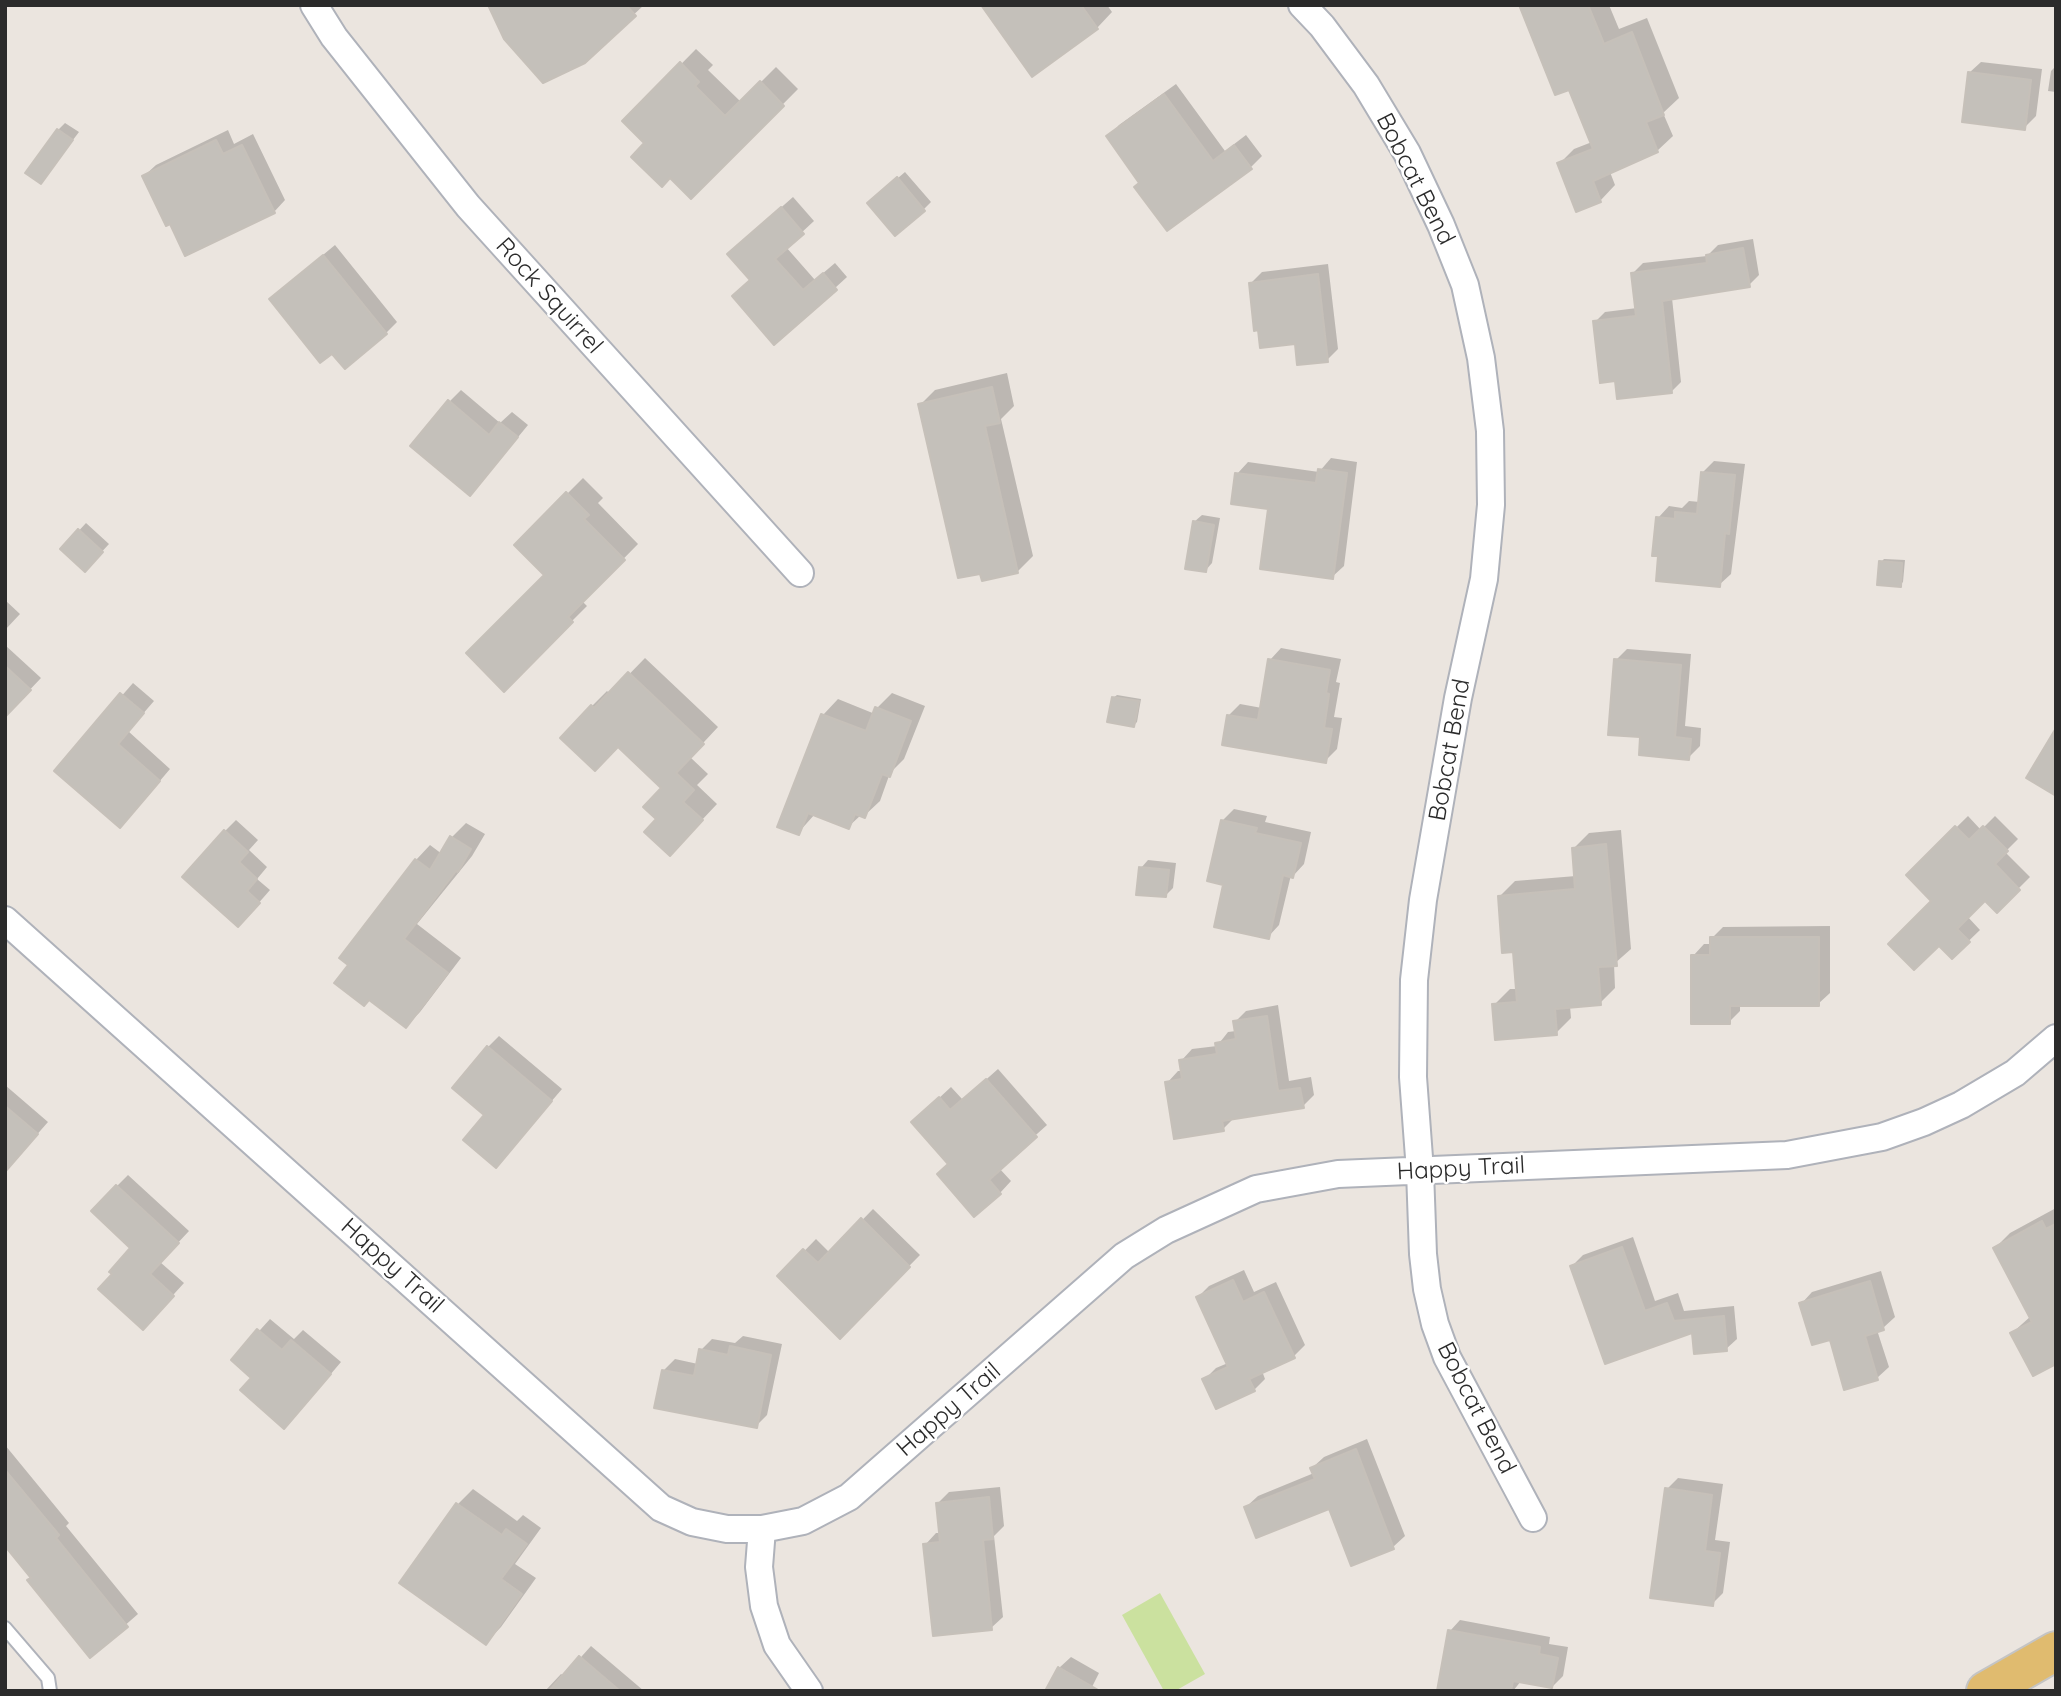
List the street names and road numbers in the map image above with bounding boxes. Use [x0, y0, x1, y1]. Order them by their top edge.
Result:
street label: Bobcat Bend [1370, 108, 1460, 250]
street label: Rock Squirrel [489, 232, 609, 360]
street label: Bobcat Bend [1423, 677, 1477, 823]
street label: Happy Trail [1396, 1151, 1526, 1187]
street label: Happy Trail [335, 1212, 449, 1320]
street label: Bobcat Bend [1431, 1337, 1521, 1479]
street label: Happy Trail [891, 1357, 1007, 1463]

